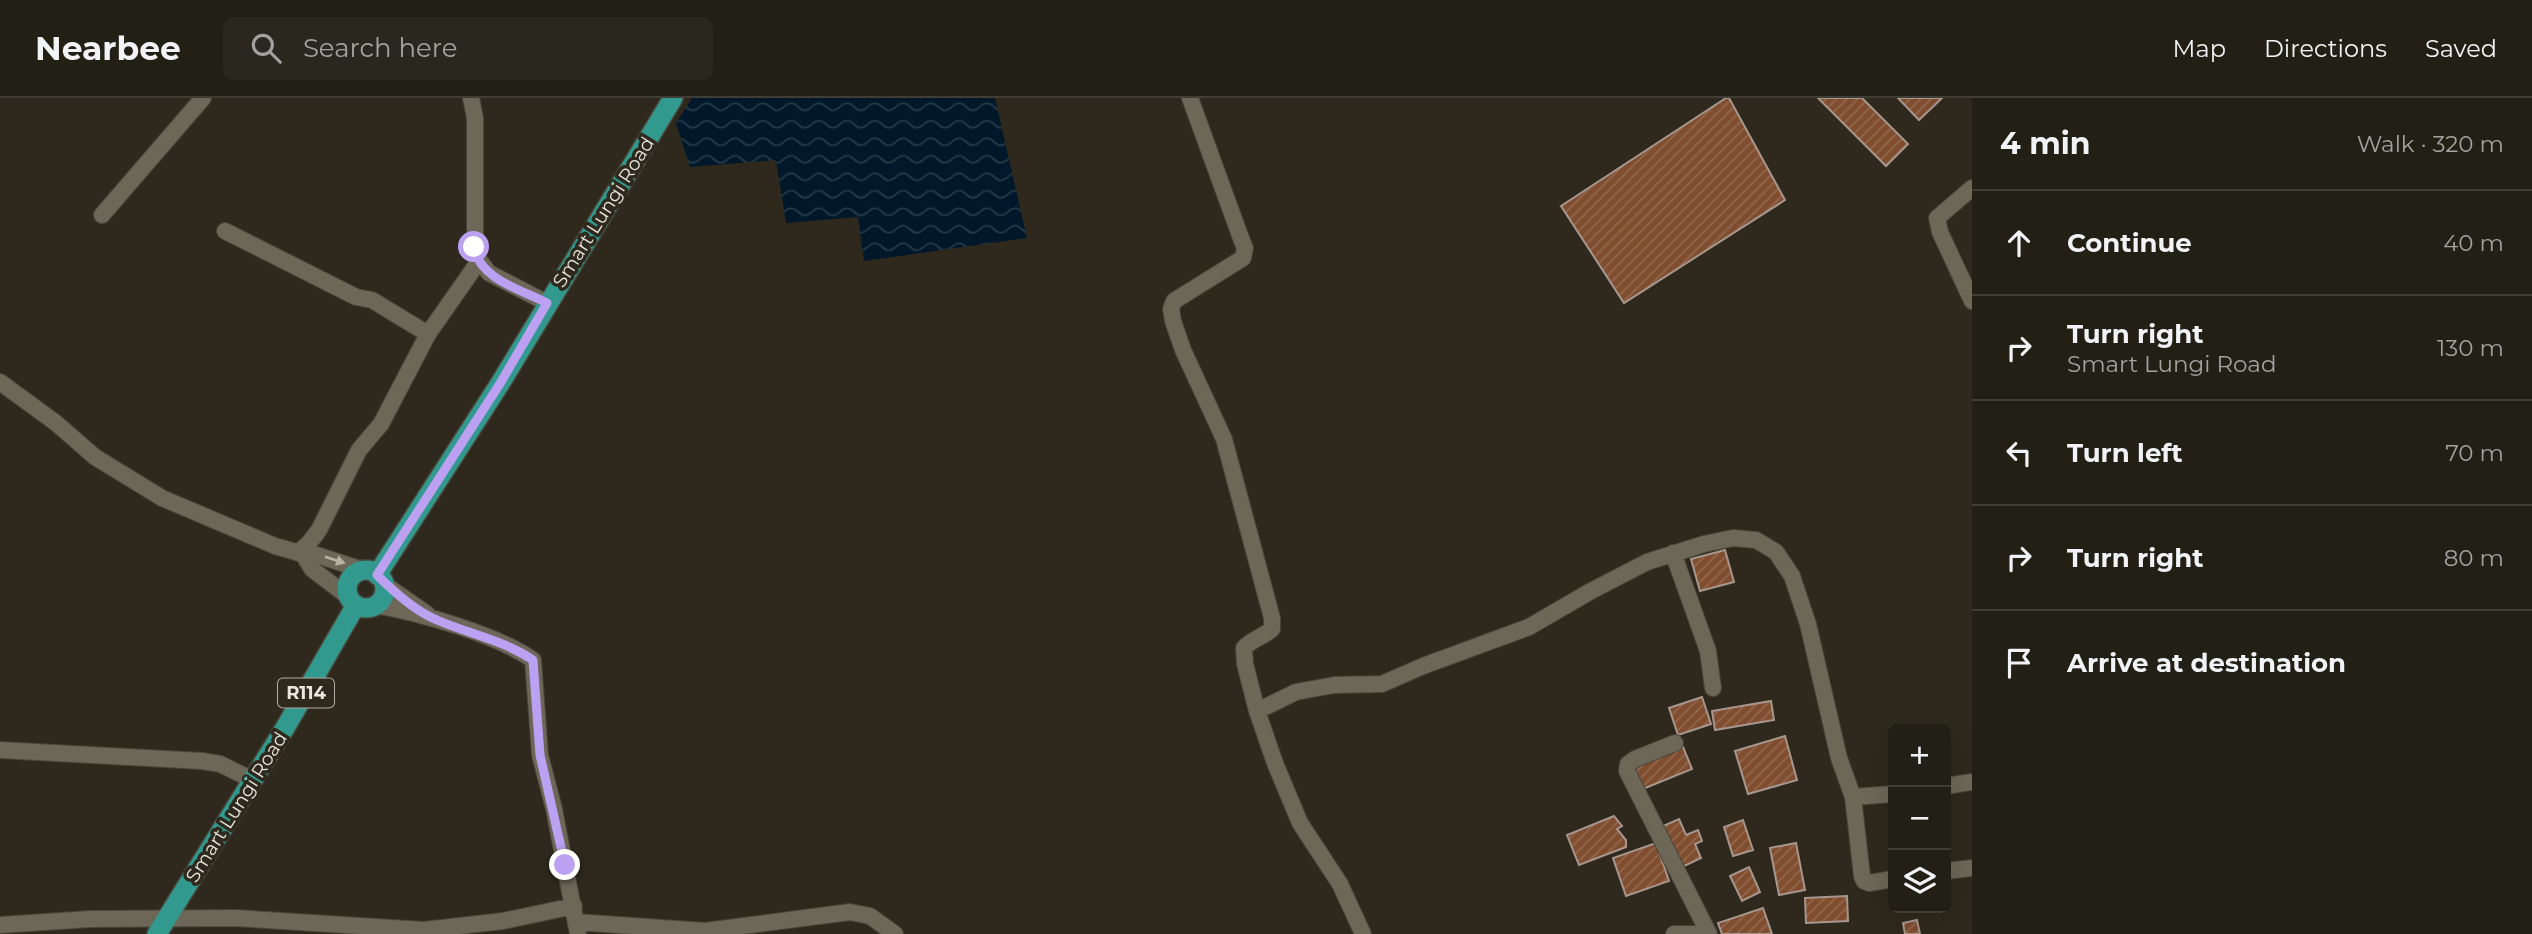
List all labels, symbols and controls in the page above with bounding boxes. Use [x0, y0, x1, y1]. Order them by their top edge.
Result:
search box [223, 17, 713, 80]
text: Nearbee [35, 28, 181, 68]
icon: search [247, 29, 285, 67]
text: Search here [303, 32, 458, 64]
text: Map [2173, 34, 2226, 63]
text: Directions [2264, 34, 2387, 63]
text: Saved [2425, 34, 2497, 63]
text: 4 min [2000, 125, 2090, 162]
text: Walk · 320 m [2357, 130, 2504, 158]
street label: Smart Lungi Road [548, 133, 659, 292]
icon: ahead [2000, 224, 2038, 262]
text: Continue [2067, 227, 2192, 259]
text: 40 m [2443, 229, 2504, 257]
route start [458, 231, 489, 262]
text: Turn right [2067, 318, 2203, 350]
icon: right [2000, 329, 2038, 367]
text: 130 m [2437, 334, 2504, 362]
text: Smart Lungi Road [2067, 350, 2277, 378]
icon: left [2000, 434, 2038, 472]
text: Turn left [2067, 437, 2183, 469]
text: 70 m [2445, 439, 2504, 467]
icon: right [2000, 539, 2038, 577]
text: Turn right [2067, 542, 2203, 574]
text: 80 m [2444, 544, 2504, 572]
one-way arrow [324, 555, 345, 566]
icon: arrive [2000, 644, 2038, 682]
text: Arrive at destination [2067, 647, 2346, 679]
road number: R114 [278, 678, 334, 708]
map controls [1888, 724, 1951, 913]
button: + [1888, 724, 1951, 787]
street label: Smart Lungi Road [181, 728, 292, 887]
button: − [1888, 787, 1951, 850]
route end [549, 849, 580, 880]
button: layers [1888, 850, 1951, 913]

